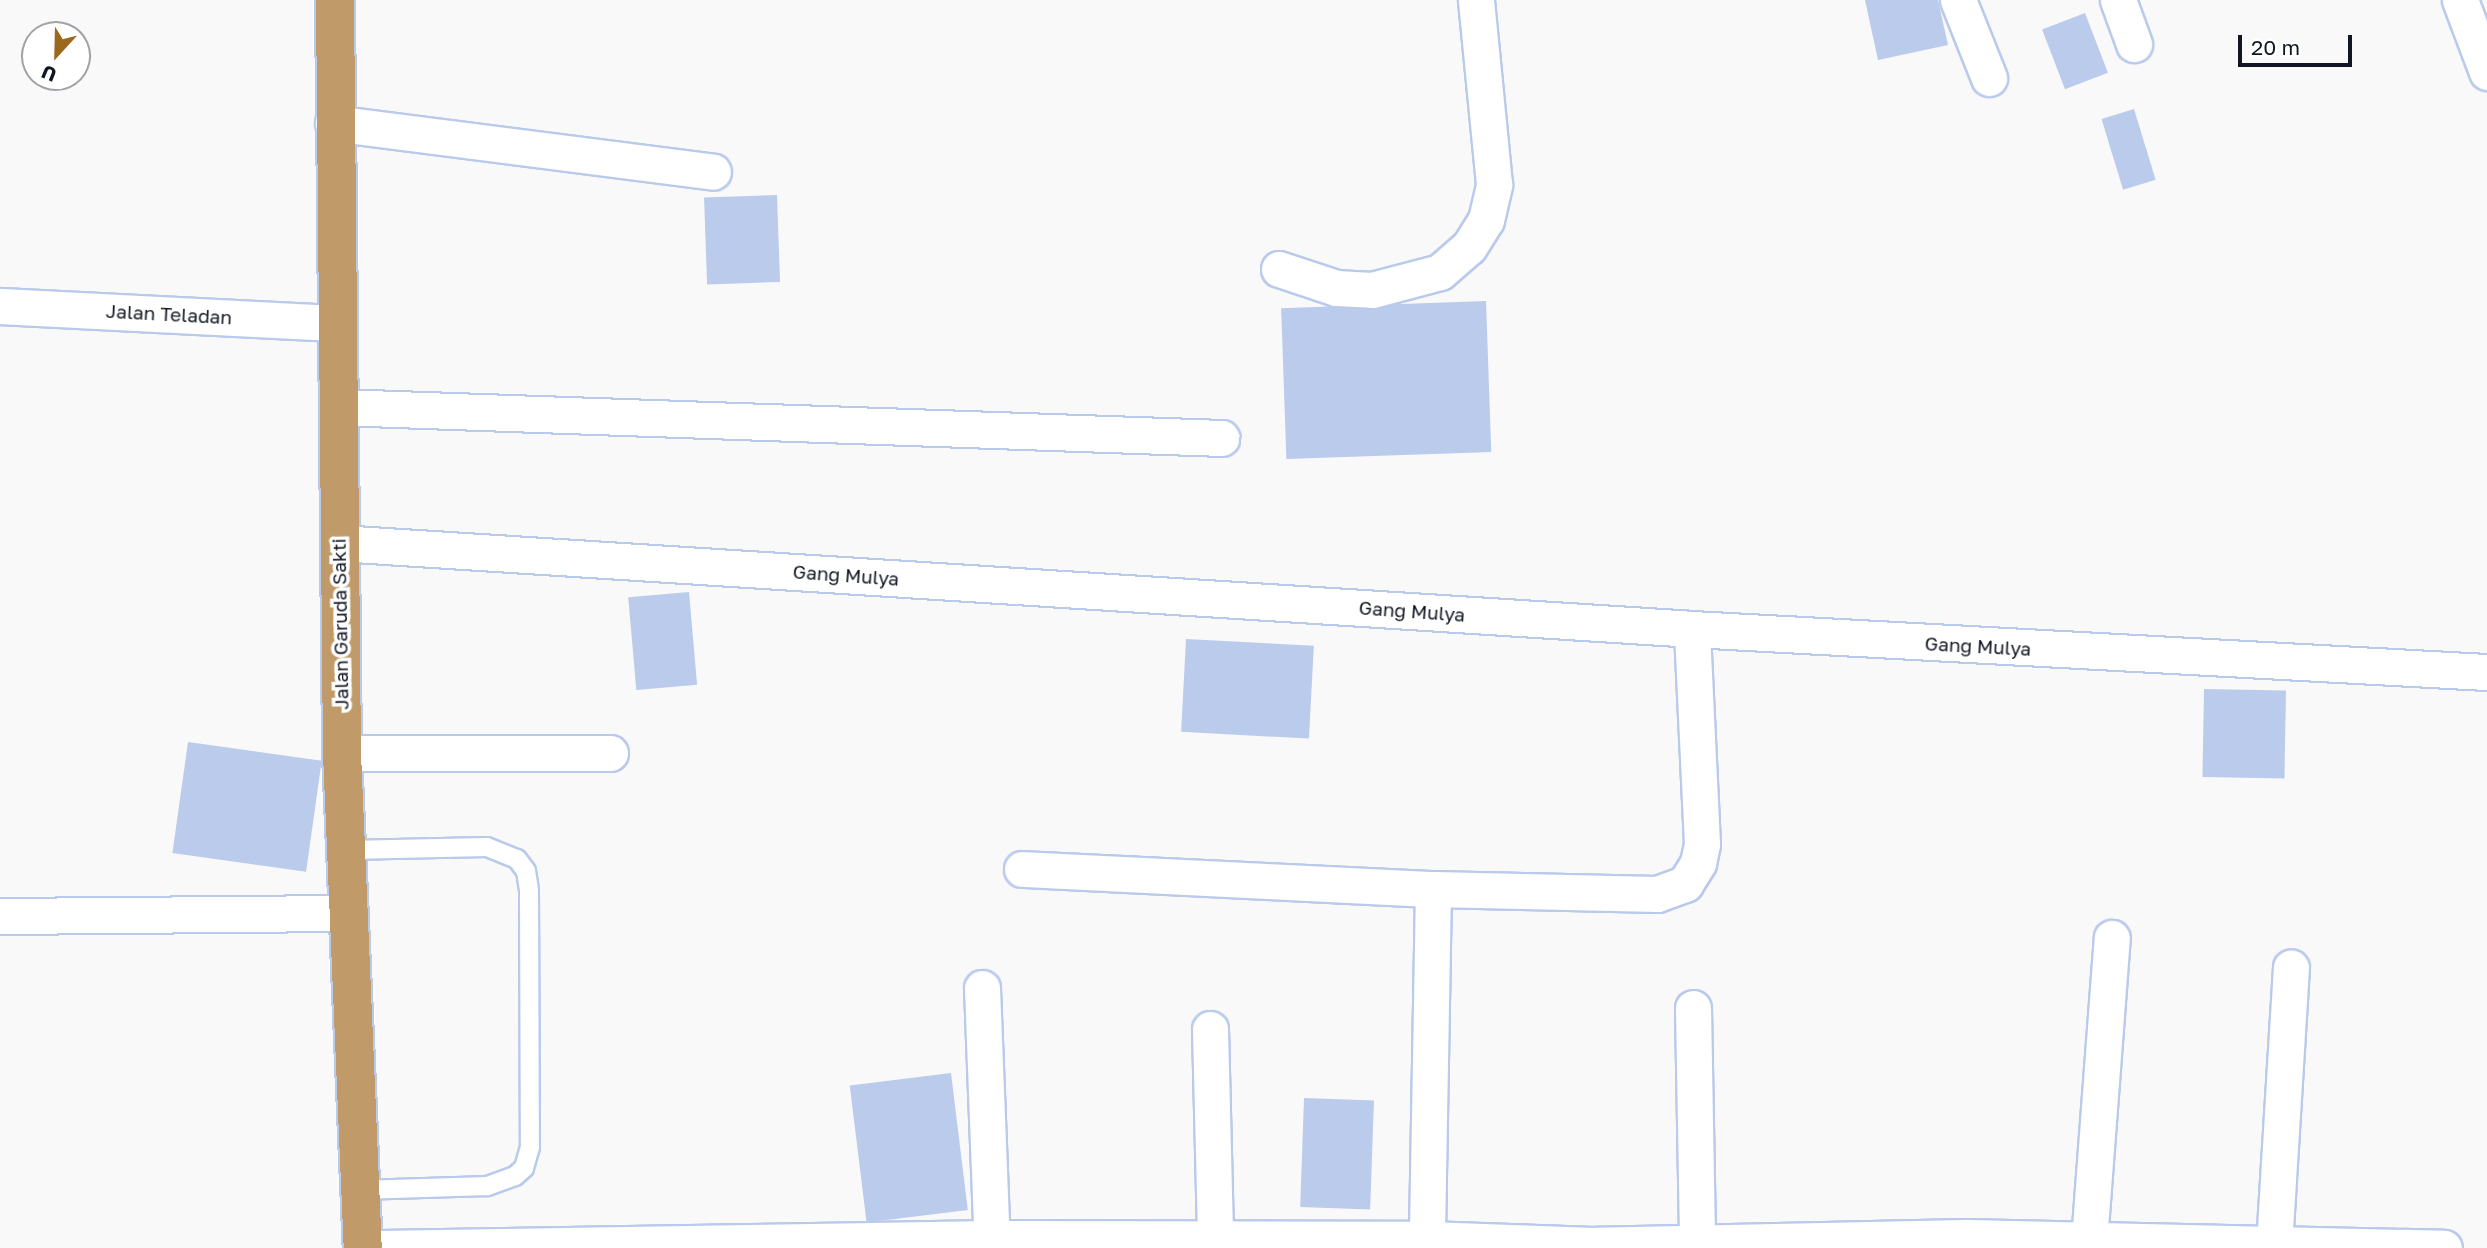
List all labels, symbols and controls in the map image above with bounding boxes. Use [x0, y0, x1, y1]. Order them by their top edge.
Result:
north arrow [21, 21, 91, 91]
scale bar [2242, 21, 2356, 65]
text: 20 m [2251, 34, 2300, 60]
text: U [38, 61, 59, 87]
street label: Jalan Teladan [105, 299, 233, 329]
street label: Jalan Garuda Sakti [327, 538, 353, 710]
street label: Gang Mulya [792, 560, 900, 590]
street label: Gang Mulya [1358, 596, 1466, 626]
street label: Gang Mulya [1924, 632, 2032, 660]

